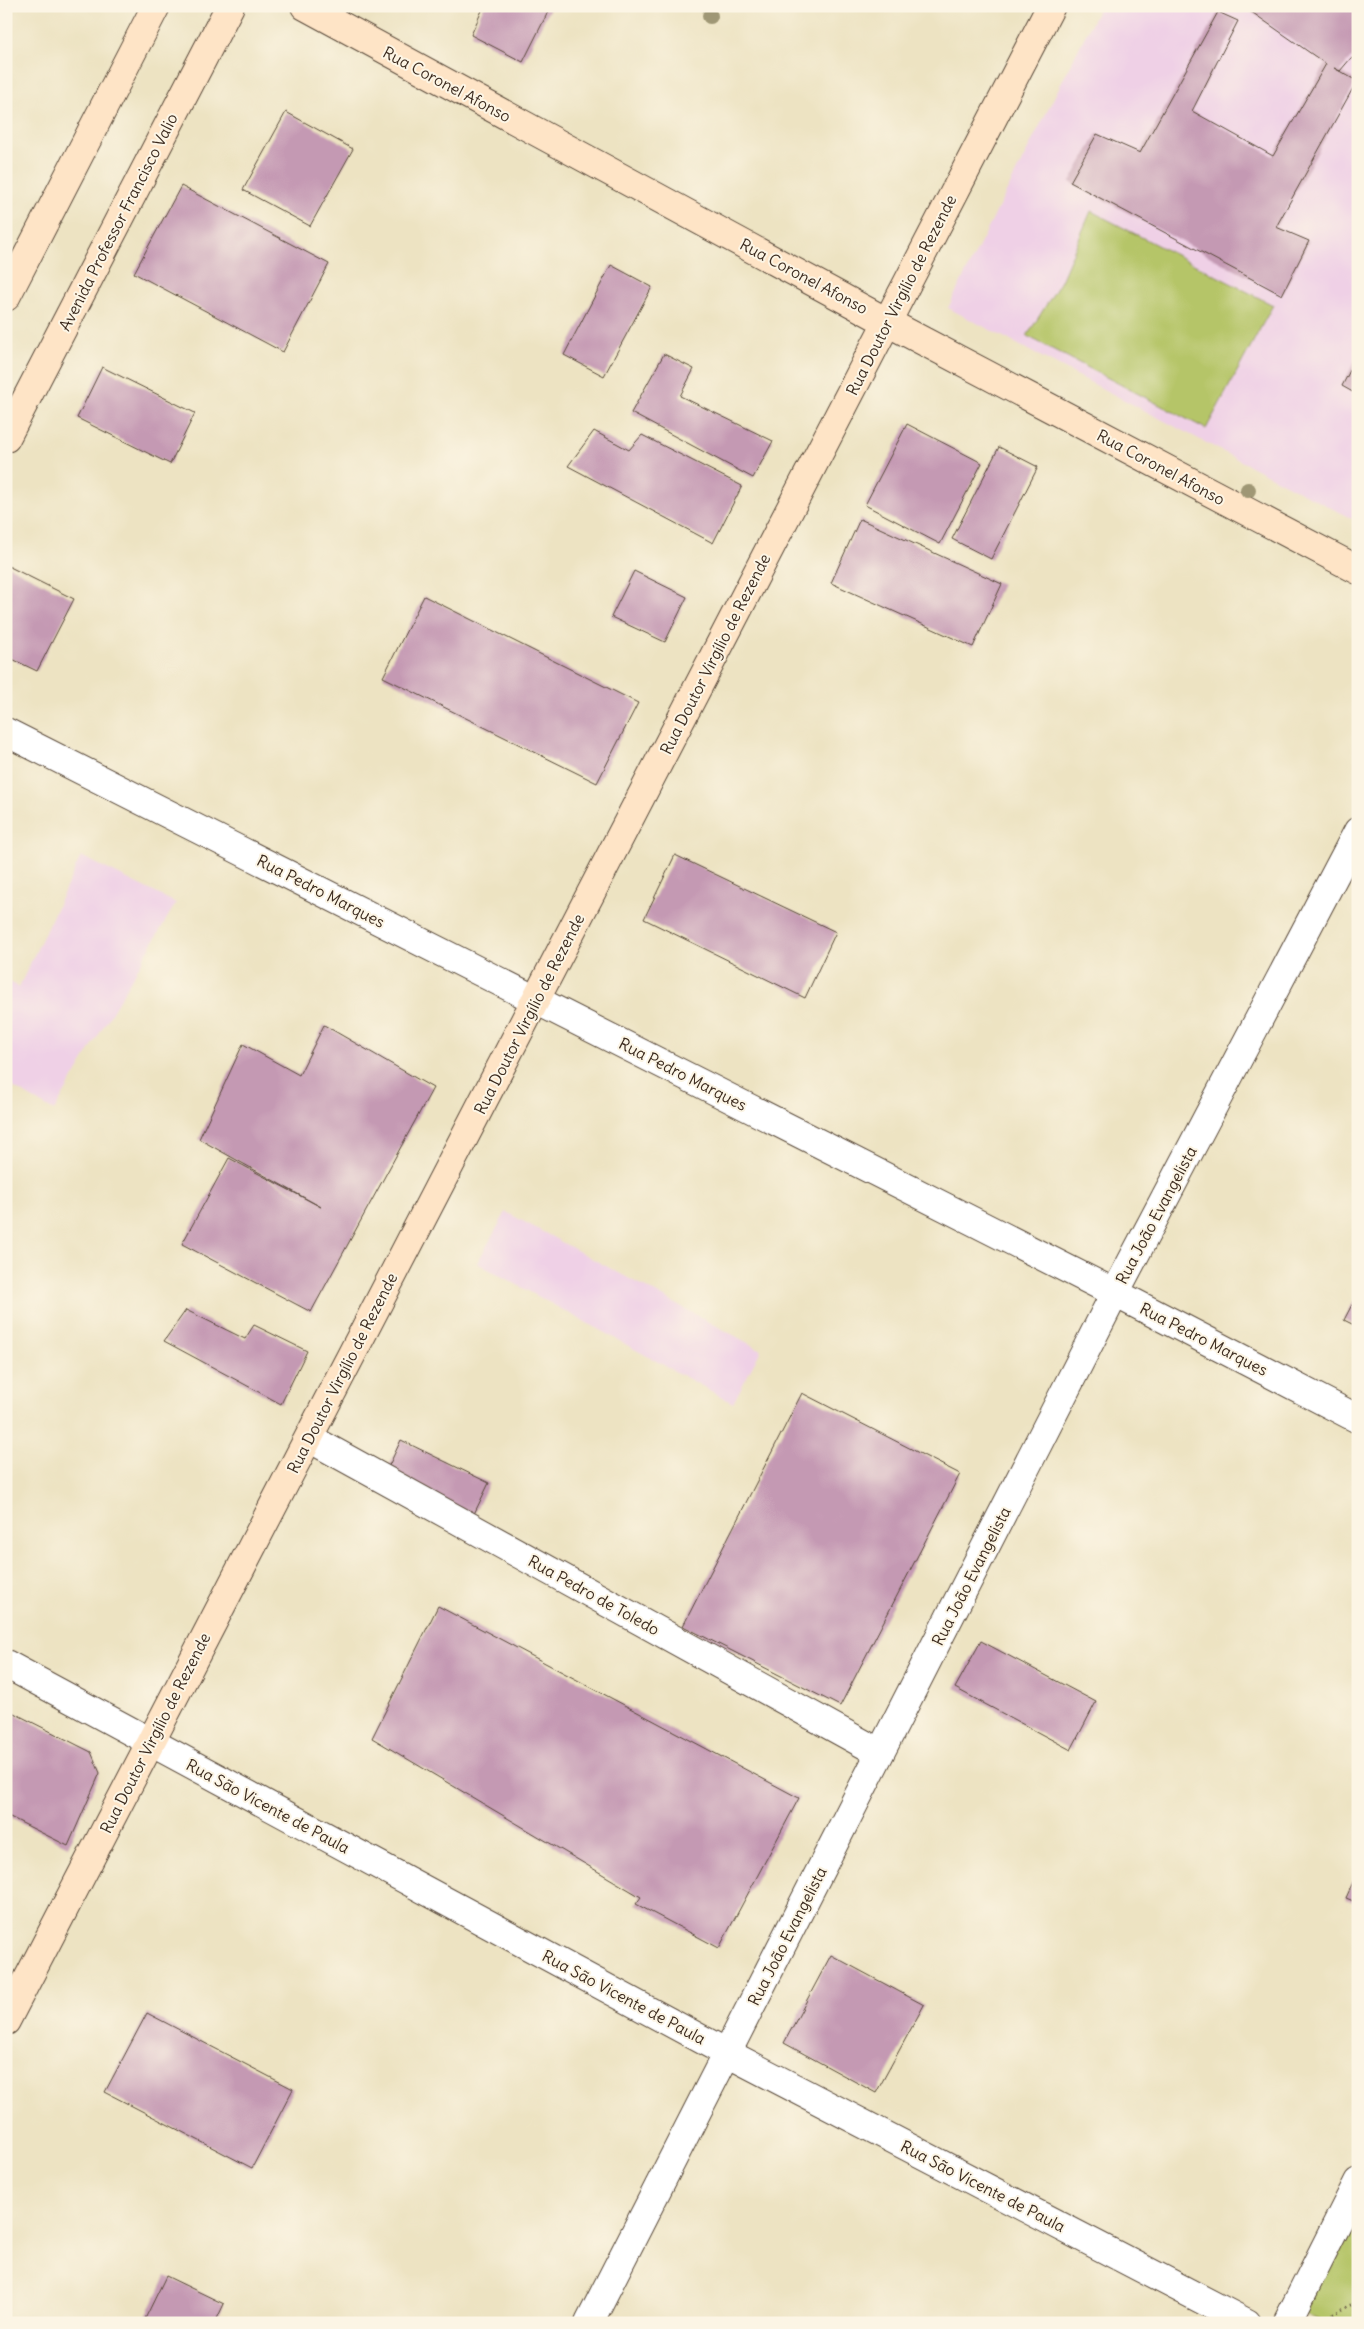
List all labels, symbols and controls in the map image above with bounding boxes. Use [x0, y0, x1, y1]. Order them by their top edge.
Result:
street label: Rua Coronel Afonso [380, 42, 514, 126]
street label: Avenida Professor Francisco Valio [54, 110, 182, 334]
street label: Rua Doutor Virgílio de Rezende [842, 191, 960, 399]
street label: Rua Coronel Afonso [737, 234, 871, 318]
street label: Rua Coronel Afonso [1094, 425, 1228, 509]
street label: Rua Doutor Virgílio de Rezende [656, 550, 774, 758]
street label: Rua Pedro Marques [254, 850, 388, 932]
street label: Rua Doutor Virgílio de Rezende [470, 910, 588, 1118]
street label: Rua Pedro Marques [616, 1033, 750, 1115]
street label: Rua João Evangelista [1111, 1143, 1201, 1287]
street label: Rua Doutor Virgílio de Rezende [283, 1269, 401, 1477]
street label: Rua Pedro Marques [1137, 1298, 1271, 1380]
street label: Rua João Evangelista [927, 1503, 1015, 1649]
street label: Rua Pedro de Toledo [525, 1551, 663, 1639]
street label: Rua Doutor Virgílio de Rezende [96, 1629, 214, 1837]
street label: Rua São Vicente de Paula [183, 1754, 353, 1858]
street label: Rua João Evangelista [743, 1863, 831, 2009]
street label: Rua São Vicente de Paula [539, 1945, 709, 2049]
street label: Rua São Vicente de Paula [897, 2136, 1069, 2236]

